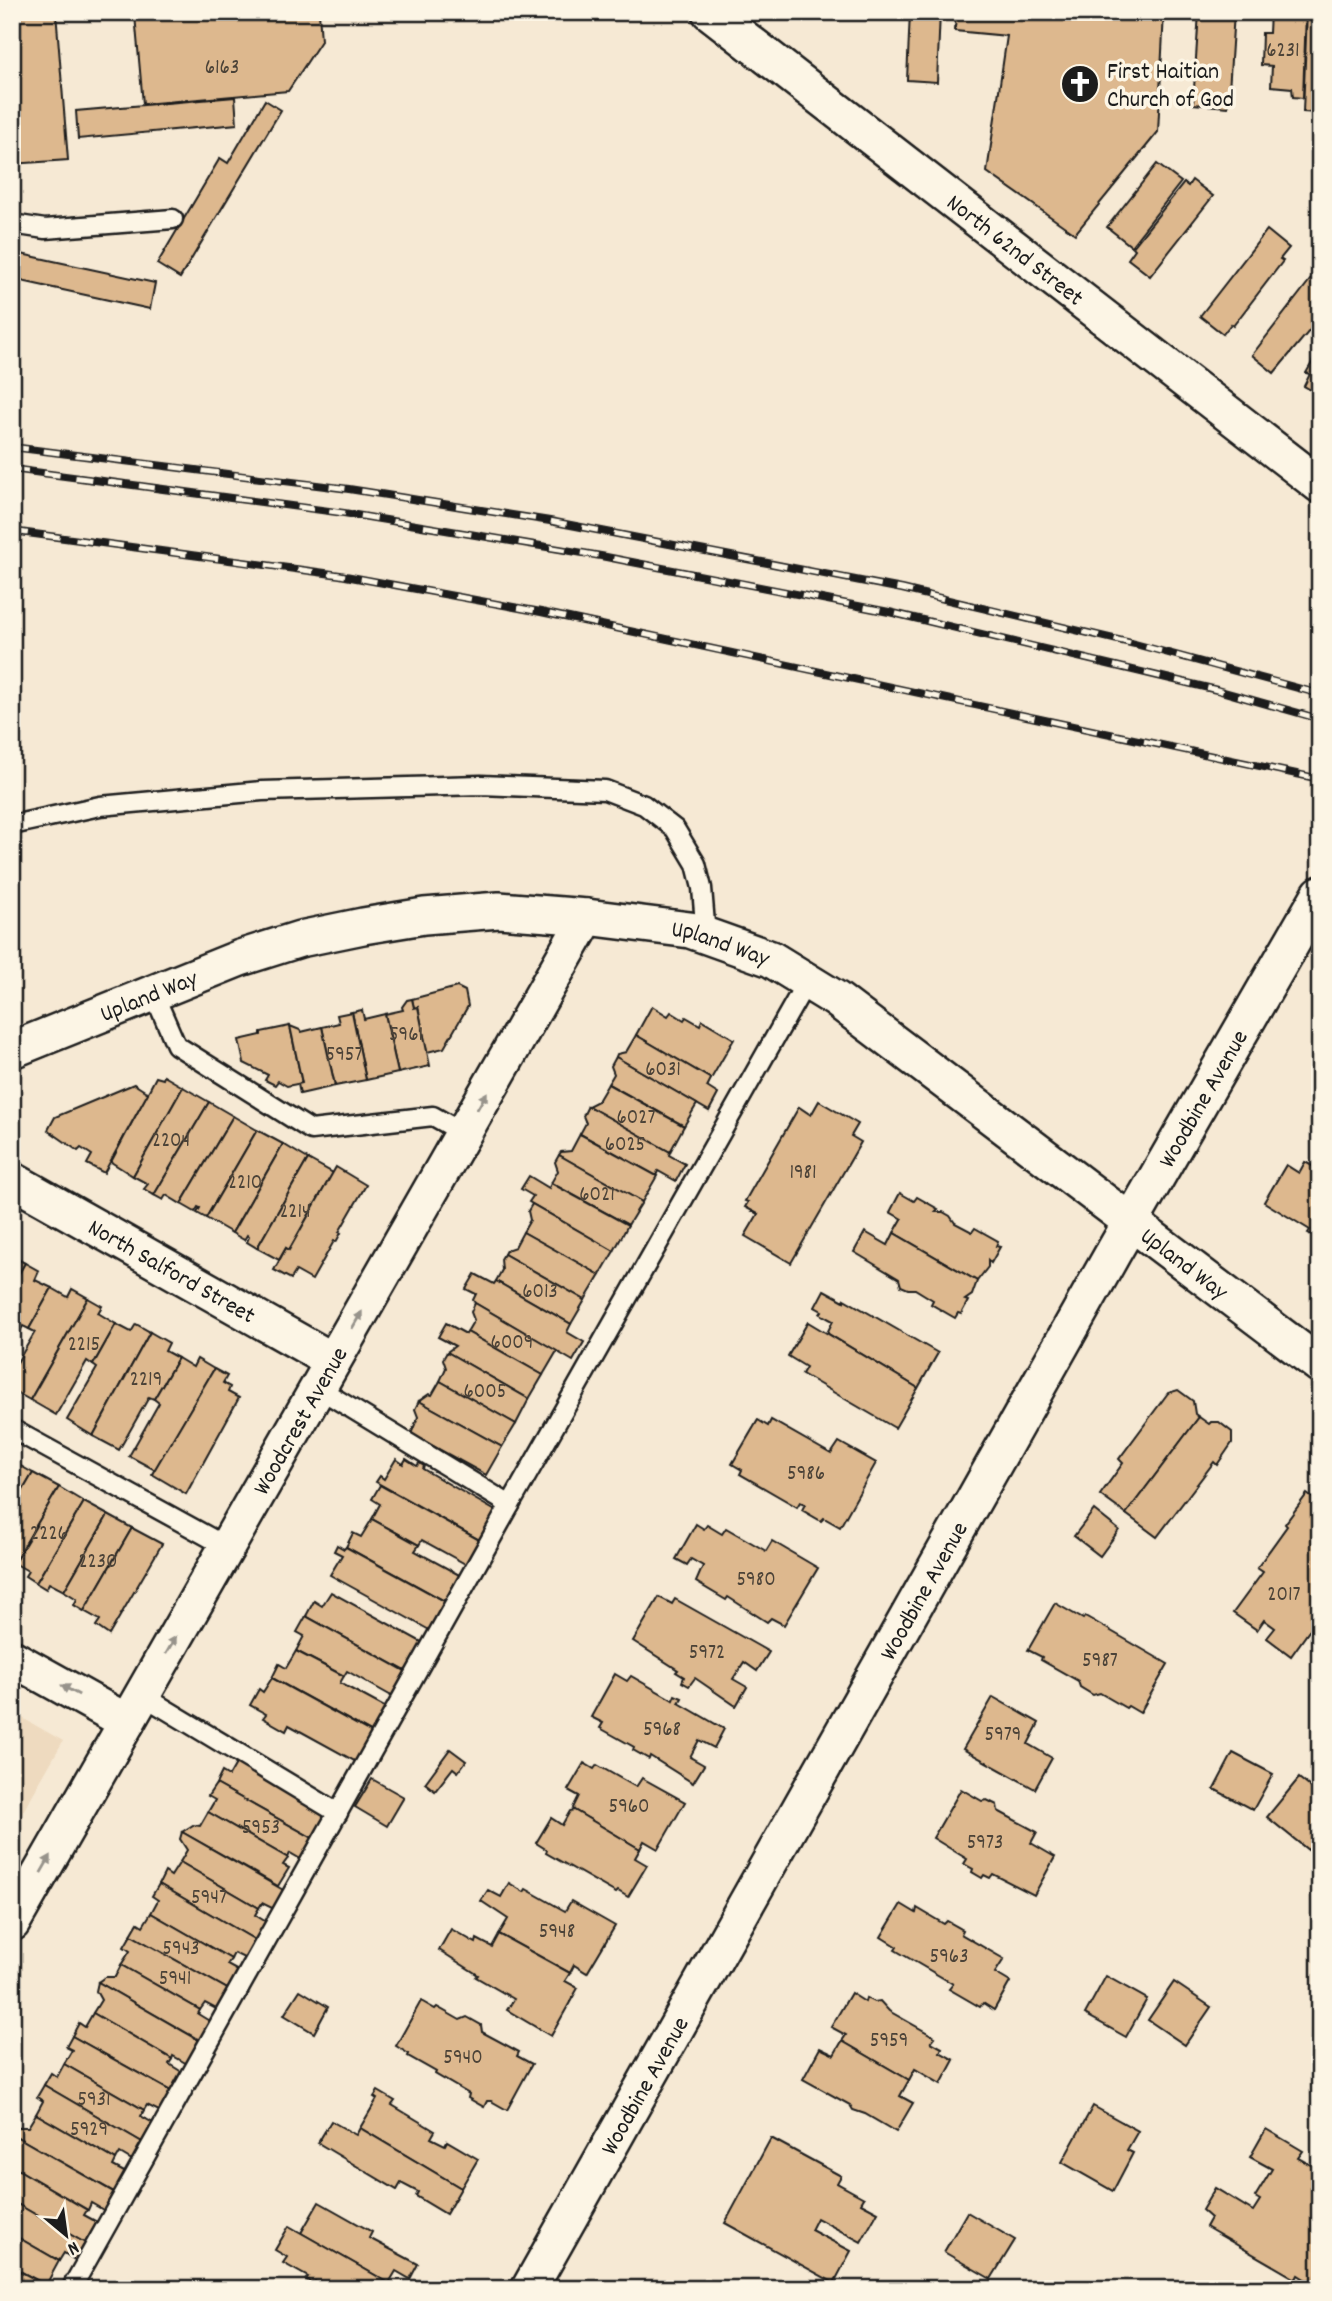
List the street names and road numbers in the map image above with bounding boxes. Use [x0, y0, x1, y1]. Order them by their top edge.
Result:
street label: North 62nd Street [938, 187, 1090, 316]
street label: Upland Way [669, 914, 775, 978]
street label: Upland Way [96, 962, 204, 1033]
street label: Woodbine Avenue [1152, 1024, 1258, 1175]
street label: North Salford Street [81, 1212, 261, 1334]
street label: Upland Way [1132, 1221, 1235, 1310]
street label: Woodcrest Avenue [246, 1341, 358, 1502]
street label: Woodbine Avenue [873, 1516, 978, 1667]
street label: Woodbine Avenue [594, 2011, 699, 2162]

